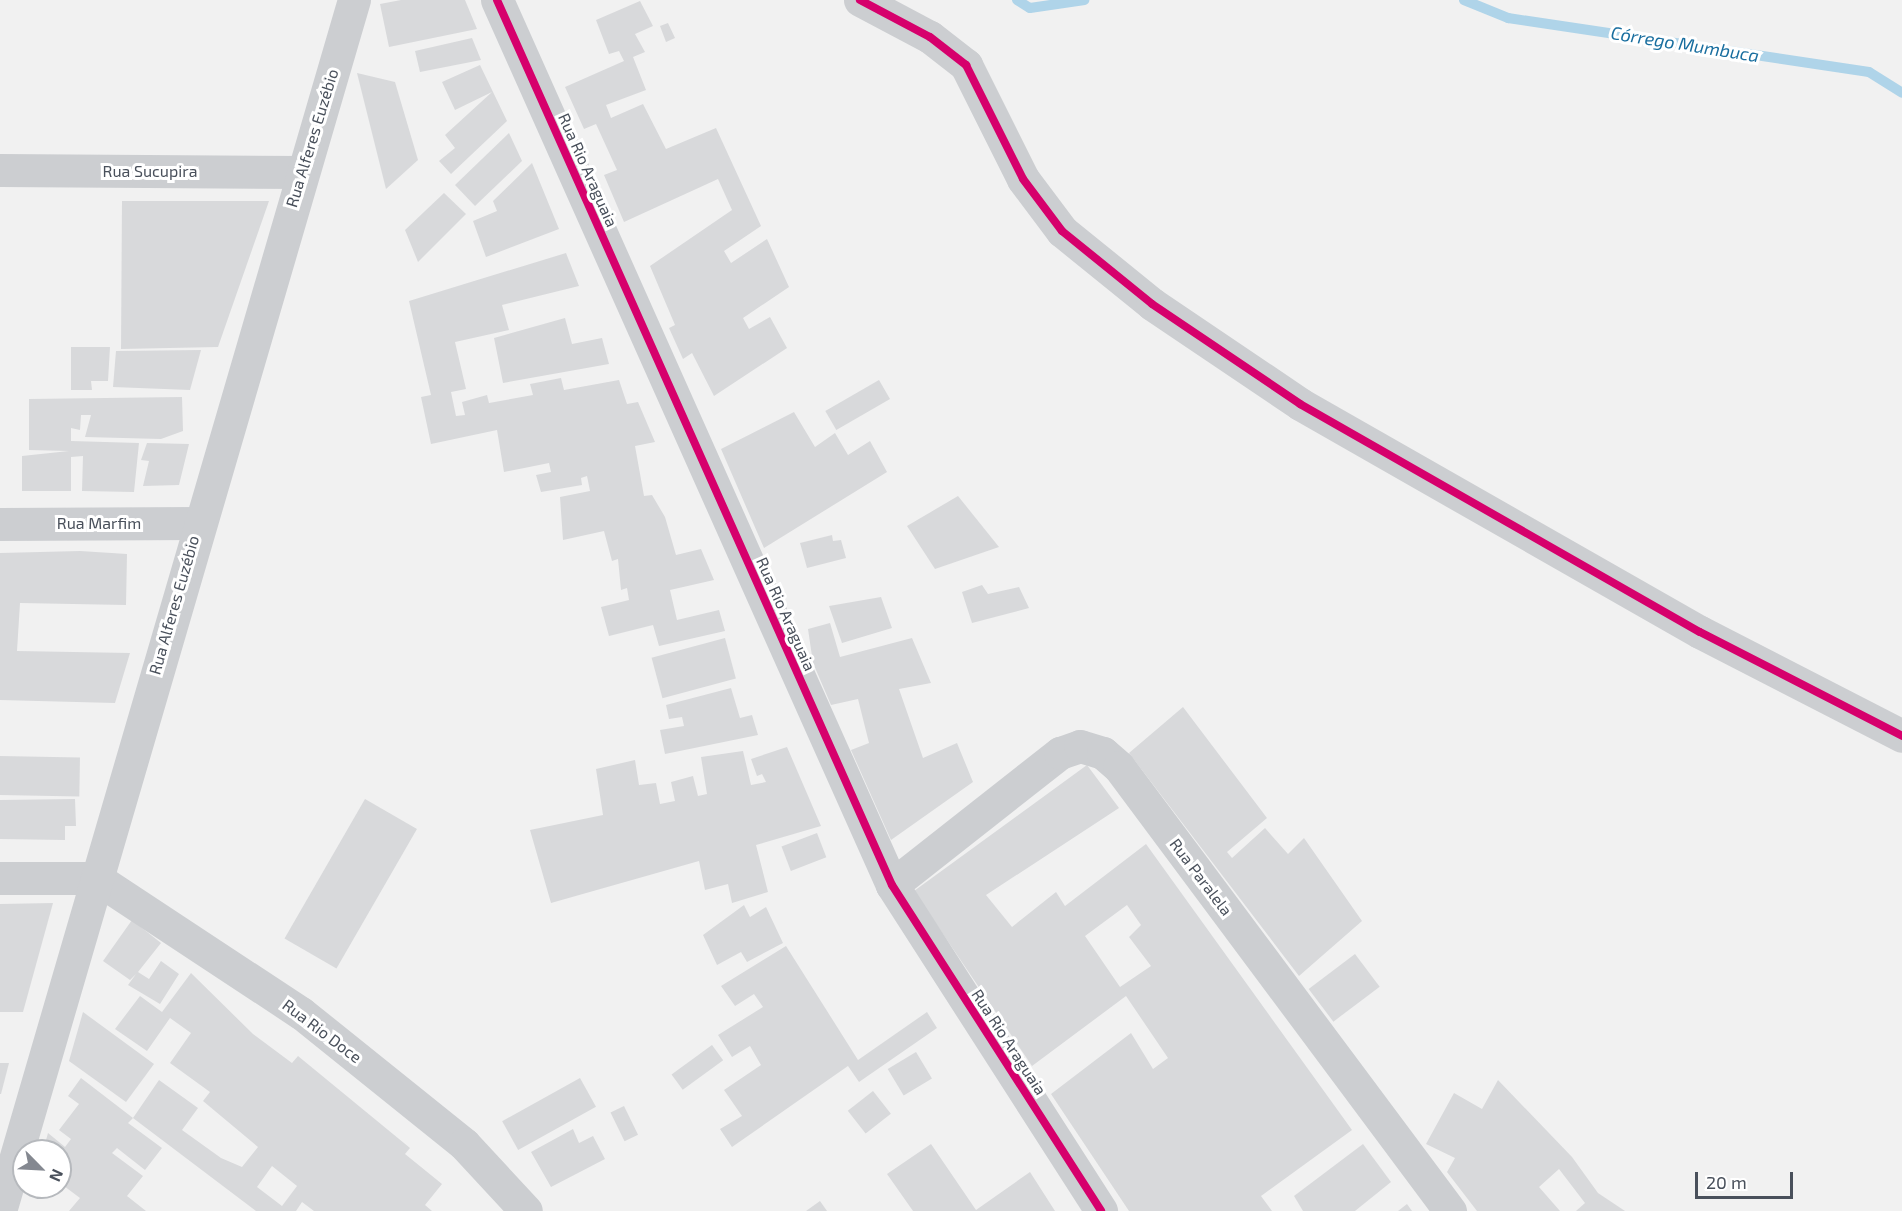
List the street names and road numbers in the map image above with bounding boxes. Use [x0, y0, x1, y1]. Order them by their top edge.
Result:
street label: Rua Alferes Euzébio [282, 66, 342, 210]
street label: Rua Rio Araguaia [554, 110, 622, 230]
street label: Rua Sucupira [103, 161, 197, 181]
street label: Rua Marfim [57, 513, 141, 533]
street label: Rua Alferes Euzébio [145, 533, 203, 677]
street label: Rua Rio Araguaia [752, 554, 820, 674]
street label: Rua Paralela [1166, 835, 1236, 919]
street label: Rua Rio Araguaia [968, 985, 1050, 1099]
street label: Rua Rio Doce [279, 995, 365, 1067]

